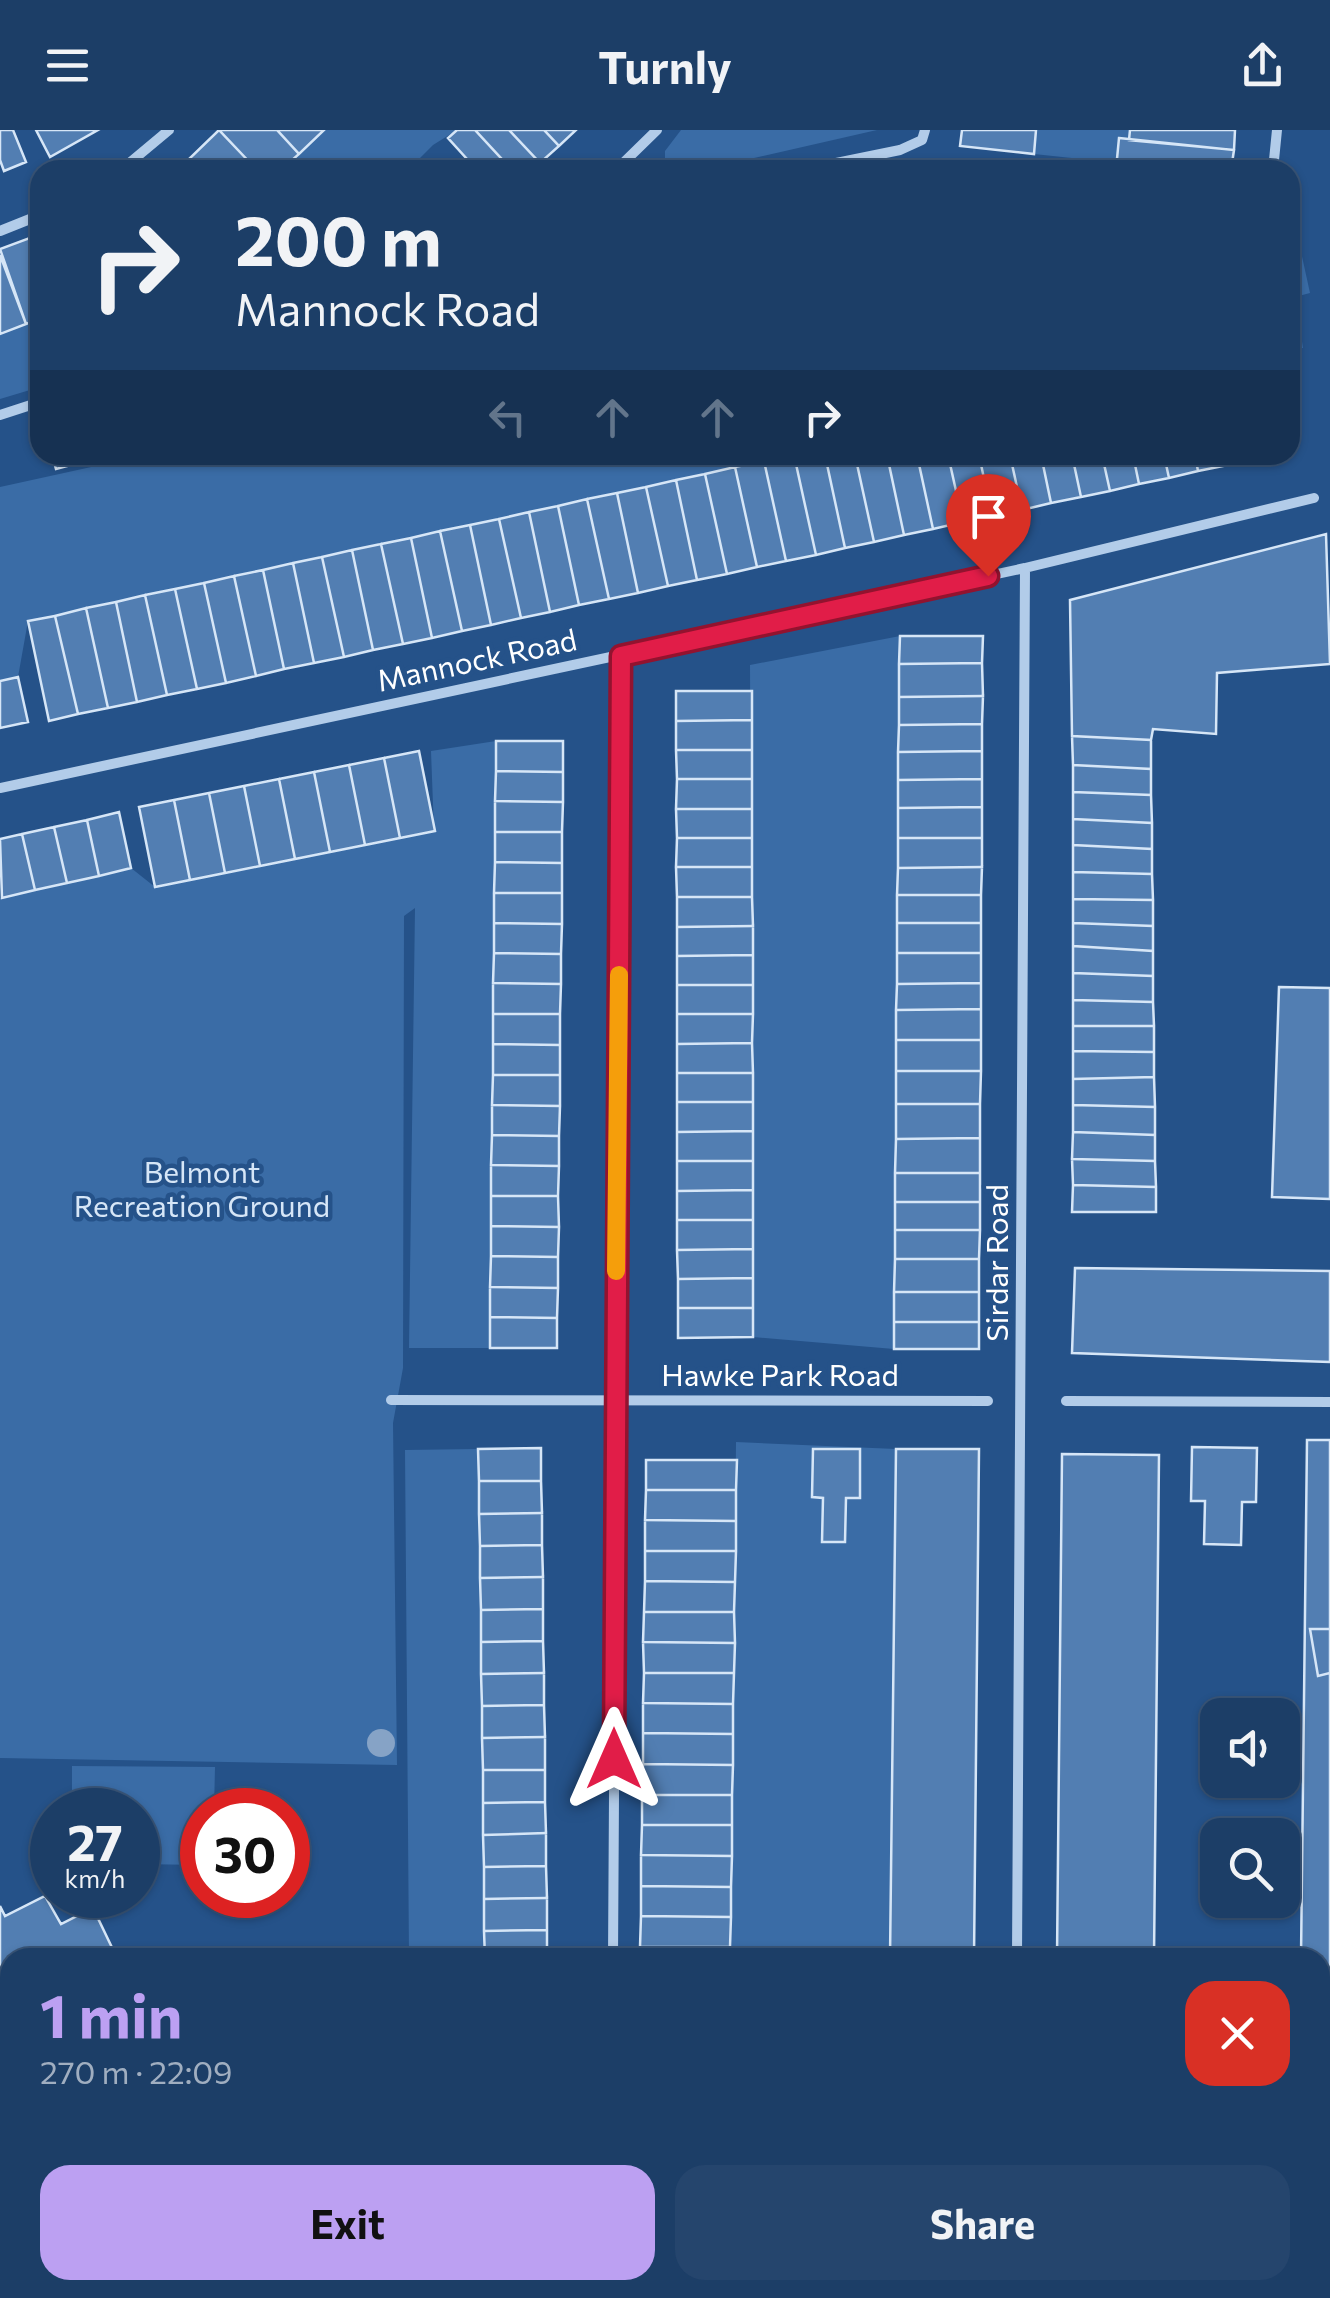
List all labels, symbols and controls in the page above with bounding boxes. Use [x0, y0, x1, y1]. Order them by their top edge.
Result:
icon: menu [40, 38, 95, 93]
text: Turnly [598, 38, 732, 93]
icon: share [1235, 38, 1290, 93]
text: 200 m [235, 195, 442, 280]
icon: right [70, 200, 200, 330]
text: Mannock Road [235, 280, 540, 335]
icon: left [480, 390, 535, 445]
icon: ahead [585, 390, 640, 445]
icon: ahead [690, 390, 745, 445]
icon: right [795, 390, 850, 445]
pin [946, 474, 1031, 577]
icon: arrive [961, 489, 1016, 544]
street label: Mannock Road [373, 619, 580, 698]
park label: Belmont Recreation Ground [74, 1152, 330, 1223]
street label: Sirdar Road [977, 1184, 1014, 1342]
street label: Hawke Park Road [661, 1355, 899, 1392]
map controls [1200, 1698, 1300, 1918]
button: sound [1200, 1698, 1300, 1798]
position arrow [562, 1707, 666, 1811]
speed limit sign: 30 [180, 1788, 310, 1918]
text: 27 [67, 1810, 123, 1871]
button: search [1200, 1818, 1300, 1918]
text: km/h [65, 1863, 125, 1893]
text: 1 min [40, 1977, 182, 2050]
button: close [1185, 1981, 1290, 2086]
text: 270 m · 22:09 [40, 2051, 233, 2091]
button: Exit [40, 2165, 655, 2280]
button: Share [675, 2165, 1290, 2280]

